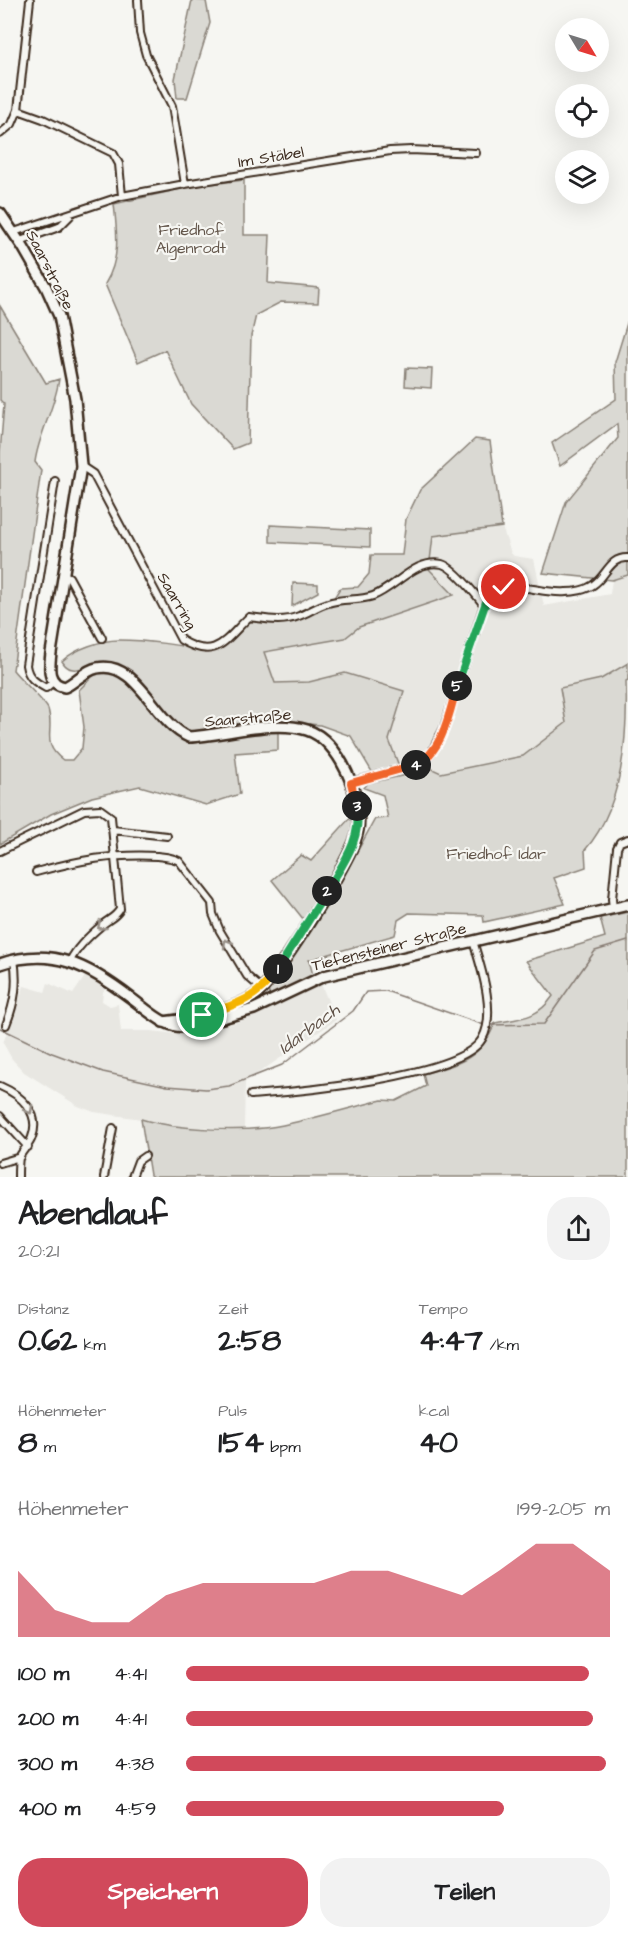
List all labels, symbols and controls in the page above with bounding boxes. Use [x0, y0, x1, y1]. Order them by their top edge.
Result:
north arrow [555, 18, 609, 72]
map controls [555, 18, 609, 204]
button: locate [555, 84, 609, 138]
street label: Im Stäbel [237, 141, 305, 173]
button: layers [555, 150, 609, 204]
park label: Friedhof Algenrodt [156, 219, 227, 260]
street label: Saarstraße [20, 226, 80, 314]
pin [478, 561, 529, 612]
street label: Saarring [151, 568, 202, 634]
icon: check [487, 570, 520, 603]
pin: 5 [442, 671, 472, 701]
text: 5 [451, 675, 463, 697]
street label: Saarstraße [204, 703, 293, 733]
pin: 4 [401, 750, 431, 780]
text: 4 [411, 754, 421, 776]
pin: 3 [342, 791, 372, 821]
text: 3 [353, 795, 361, 817]
park label: Friedhof Idar [446, 843, 546, 865]
pin: 2 [312, 876, 342, 906]
text: 2 [322, 880, 332, 902]
street label: Tiefensteiner Straße [309, 917, 469, 977]
one-way arrow [97, 919, 108, 930]
one-way arrow [223, 939, 234, 949]
pin: 1 [263, 954, 293, 984]
text: 1 [277, 958, 279, 980]
pin [176, 989, 227, 1040]
water label: Idarbach [273, 997, 346, 1060]
icon: arrive [185, 998, 218, 1031]
one-way arrow [22, 1104, 33, 1114]
text: Abendlauf [18, 1191, 167, 1237]
button: share [547, 1197, 610, 1260]
text: 20:21 [18, 1237, 59, 1265]
text: Distanz [18, 1298, 69, 1320]
text: Zeit [218, 1298, 248, 1320]
text: Tempo [419, 1298, 468, 1320]
text: 0.62 [18, 1320, 77, 1362]
text: 2:58 [218, 1320, 281, 1362]
text: 4:47 [419, 1320, 483, 1362]
text: km [77, 1334, 106, 1356]
text: /km [483, 1334, 519, 1356]
text: Höhenmeter [18, 1400, 106, 1422]
text: Puls [218, 1400, 247, 1422]
text: kcal [419, 1400, 449, 1422]
text: 8 [18, 1422, 37, 1464]
text: 154 [218, 1422, 264, 1464]
text: 40 [419, 1422, 458, 1464]
text: m [37, 1436, 56, 1458]
text: bpm [264, 1436, 301, 1458]
text: Höhenmeter [18, 1495, 128, 1523]
text: 199–205 m [517, 1495, 610, 1523]
text: 100 m [18, 1660, 69, 1688]
text: 4:41 [114, 1660, 147, 1688]
text: 200 m [18, 1705, 78, 1733]
text: 4:41 [114, 1705, 147, 1733]
text: 300 m [18, 1750, 77, 1778]
text: 4:38 [114, 1750, 154, 1778]
text: 400 m [18, 1795, 80, 1823]
text: 4:59 [114, 1795, 157, 1823]
button: Speichern [18, 1858, 308, 1927]
button: Teilen [320, 1858, 610, 1927]

